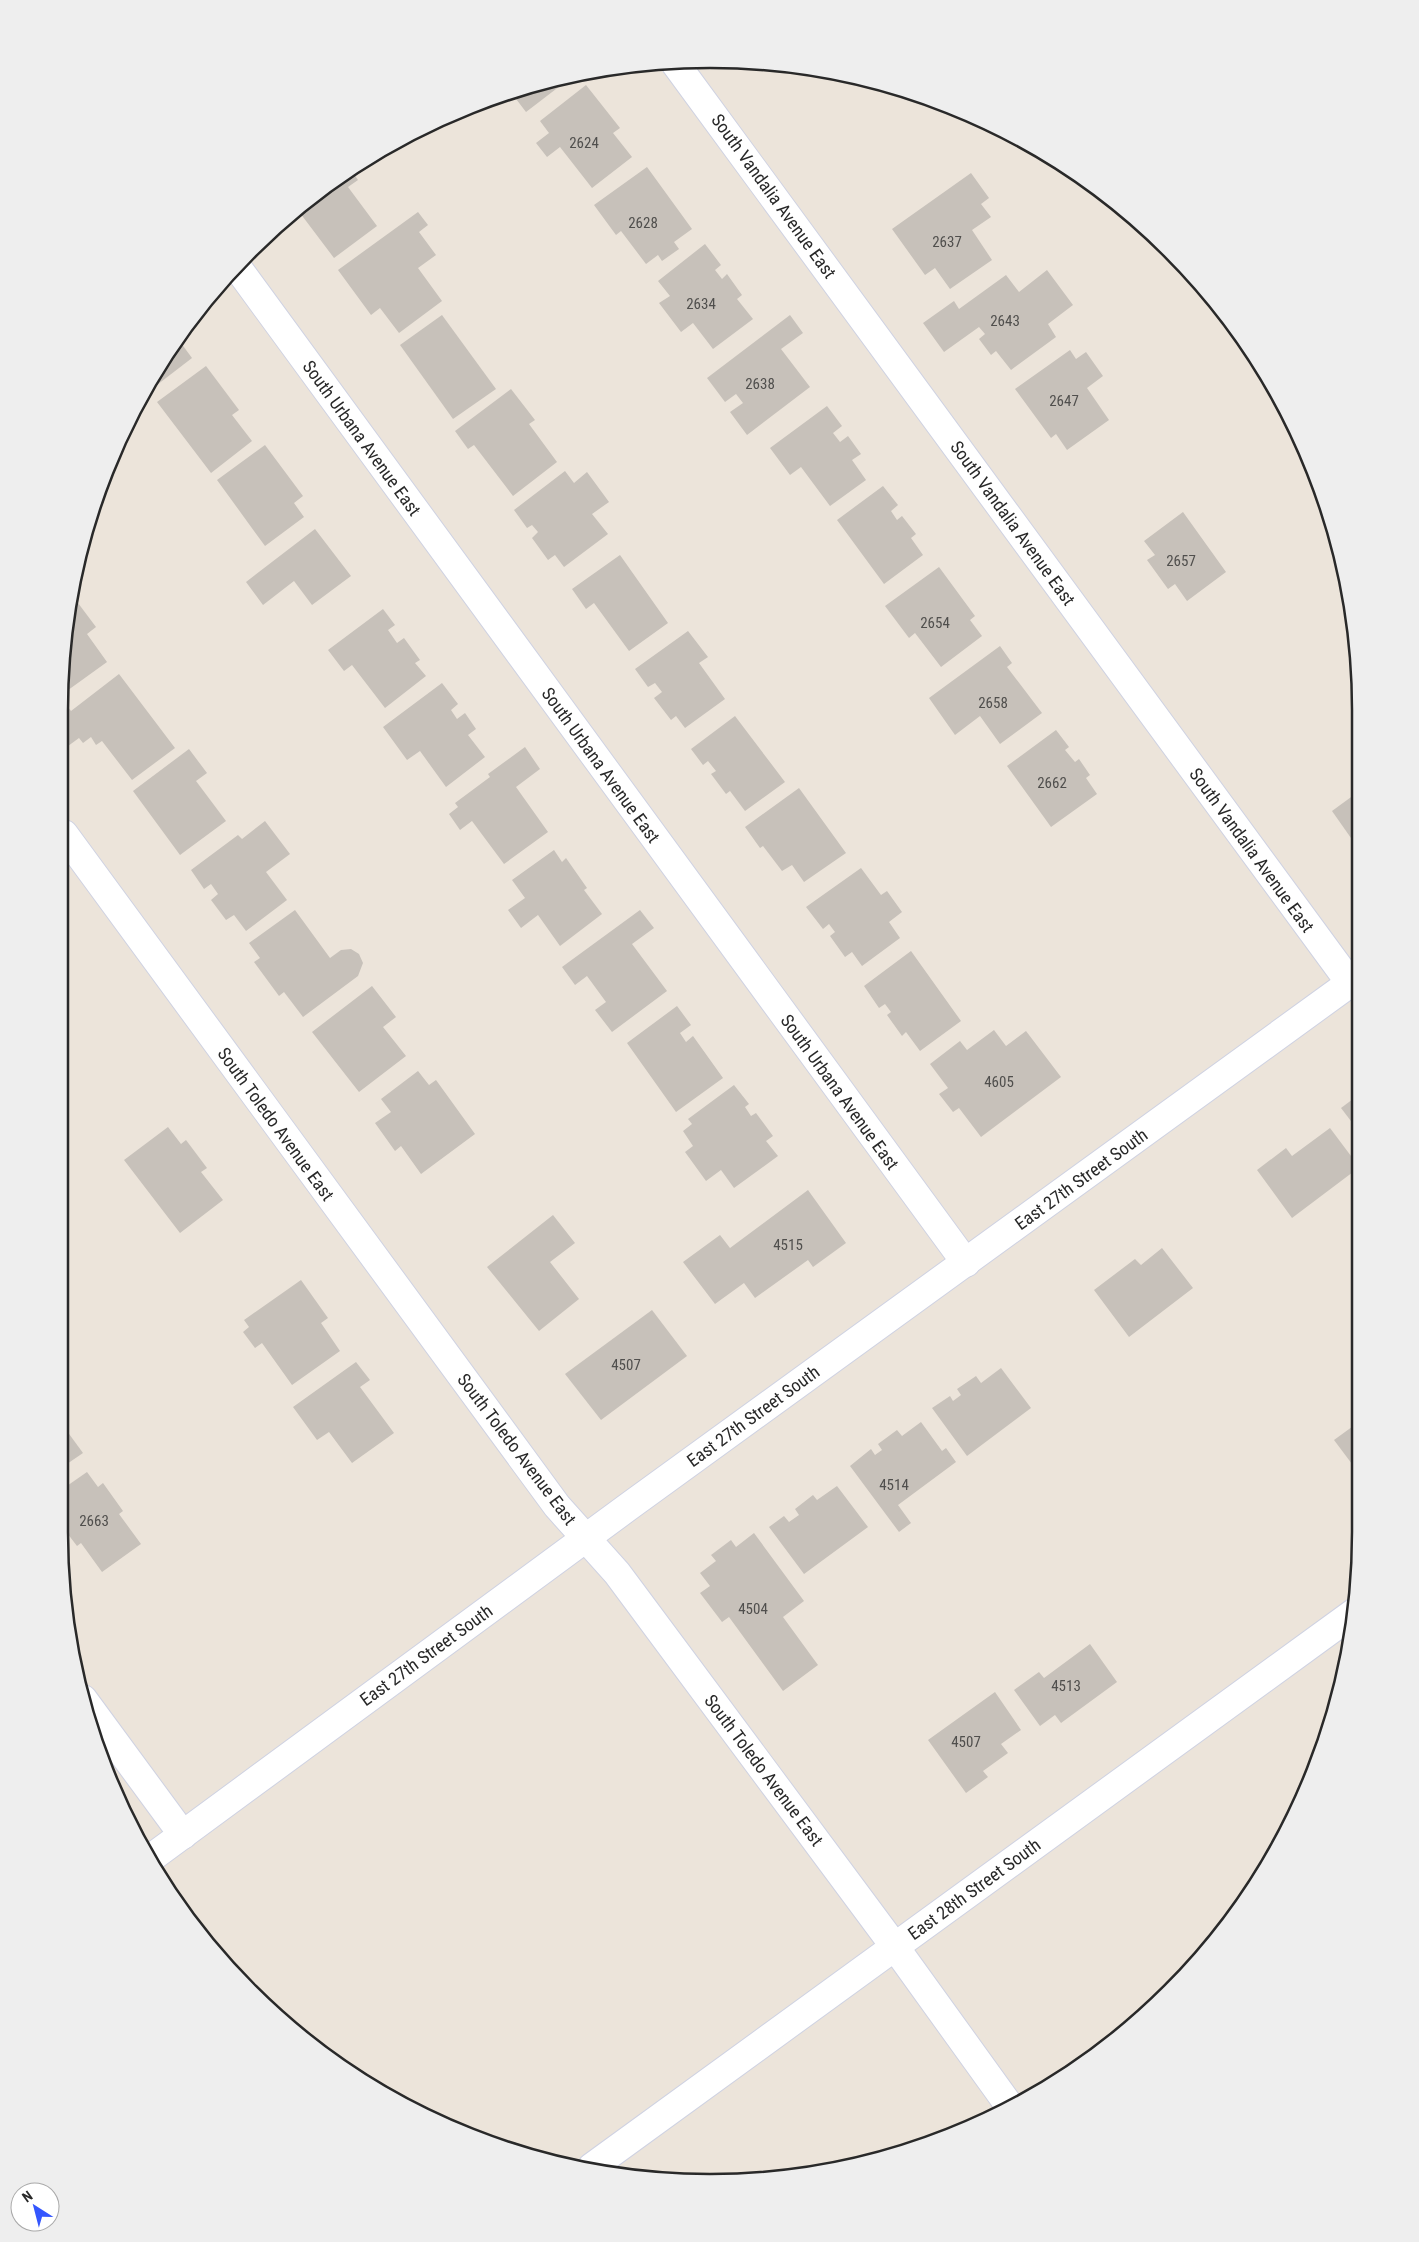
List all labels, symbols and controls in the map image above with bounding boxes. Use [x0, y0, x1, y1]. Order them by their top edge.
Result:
street label: South Vandalia Avenue East [707, 110, 841, 282]
house number: 2624 [569, 134, 599, 152]
house number: 2628 [628, 214, 658, 232]
house number: 2637 [932, 233, 962, 251]
house number: 2634 [686, 295, 716, 313]
house number: 2643 [990, 312, 1020, 330]
street label: South Urbana Avenue East [299, 356, 425, 520]
house number: 2638 [745, 375, 775, 393]
house number: 2647 [1049, 392, 1079, 410]
street label: South Vandalia Avenue East [946, 437, 1080, 609]
house number: 2657 [1166, 552, 1196, 570]
house number: 2654 [920, 614, 950, 632]
street label: South Urbana Avenue East [538, 683, 664, 847]
house number: 2658 [978, 694, 1008, 712]
street label: South Vandalia Avenue East [1185, 764, 1319, 936]
house number: 2662 [1037, 774, 1067, 792]
street label: South Urbana Avenue East [777, 1010, 903, 1174]
street label: South Toledo Avenue East [213, 1043, 339, 1205]
house number: 4605 [984, 1073, 1014, 1091]
street label: East 27th Street South [1011, 1124, 1151, 1234]
house number: 4515 [773, 1236, 803, 1254]
house number: 4507 [611, 1356, 641, 1374]
street label: East 27th Street South [683, 1361, 823, 1471]
street label: South Toledo Avenue East [453, 1369, 581, 1529]
house number: 4514 [879, 1476, 909, 1494]
house number: 2663 [79, 1512, 109, 1530]
street label: East 27th Street South [356, 1600, 496, 1710]
house number: 4504 [738, 1600, 768, 1618]
house number: 4513 [1051, 1677, 1081, 1695]
street label: South Toledo Avenue East [700, 1690, 828, 1850]
house number: 4507 [951, 1733, 981, 1751]
street label: East 28th Street South [904, 1834, 1044, 1944]
north arrow [10, 2182, 60, 2232]
text: N [19, 2187, 36, 2205]

